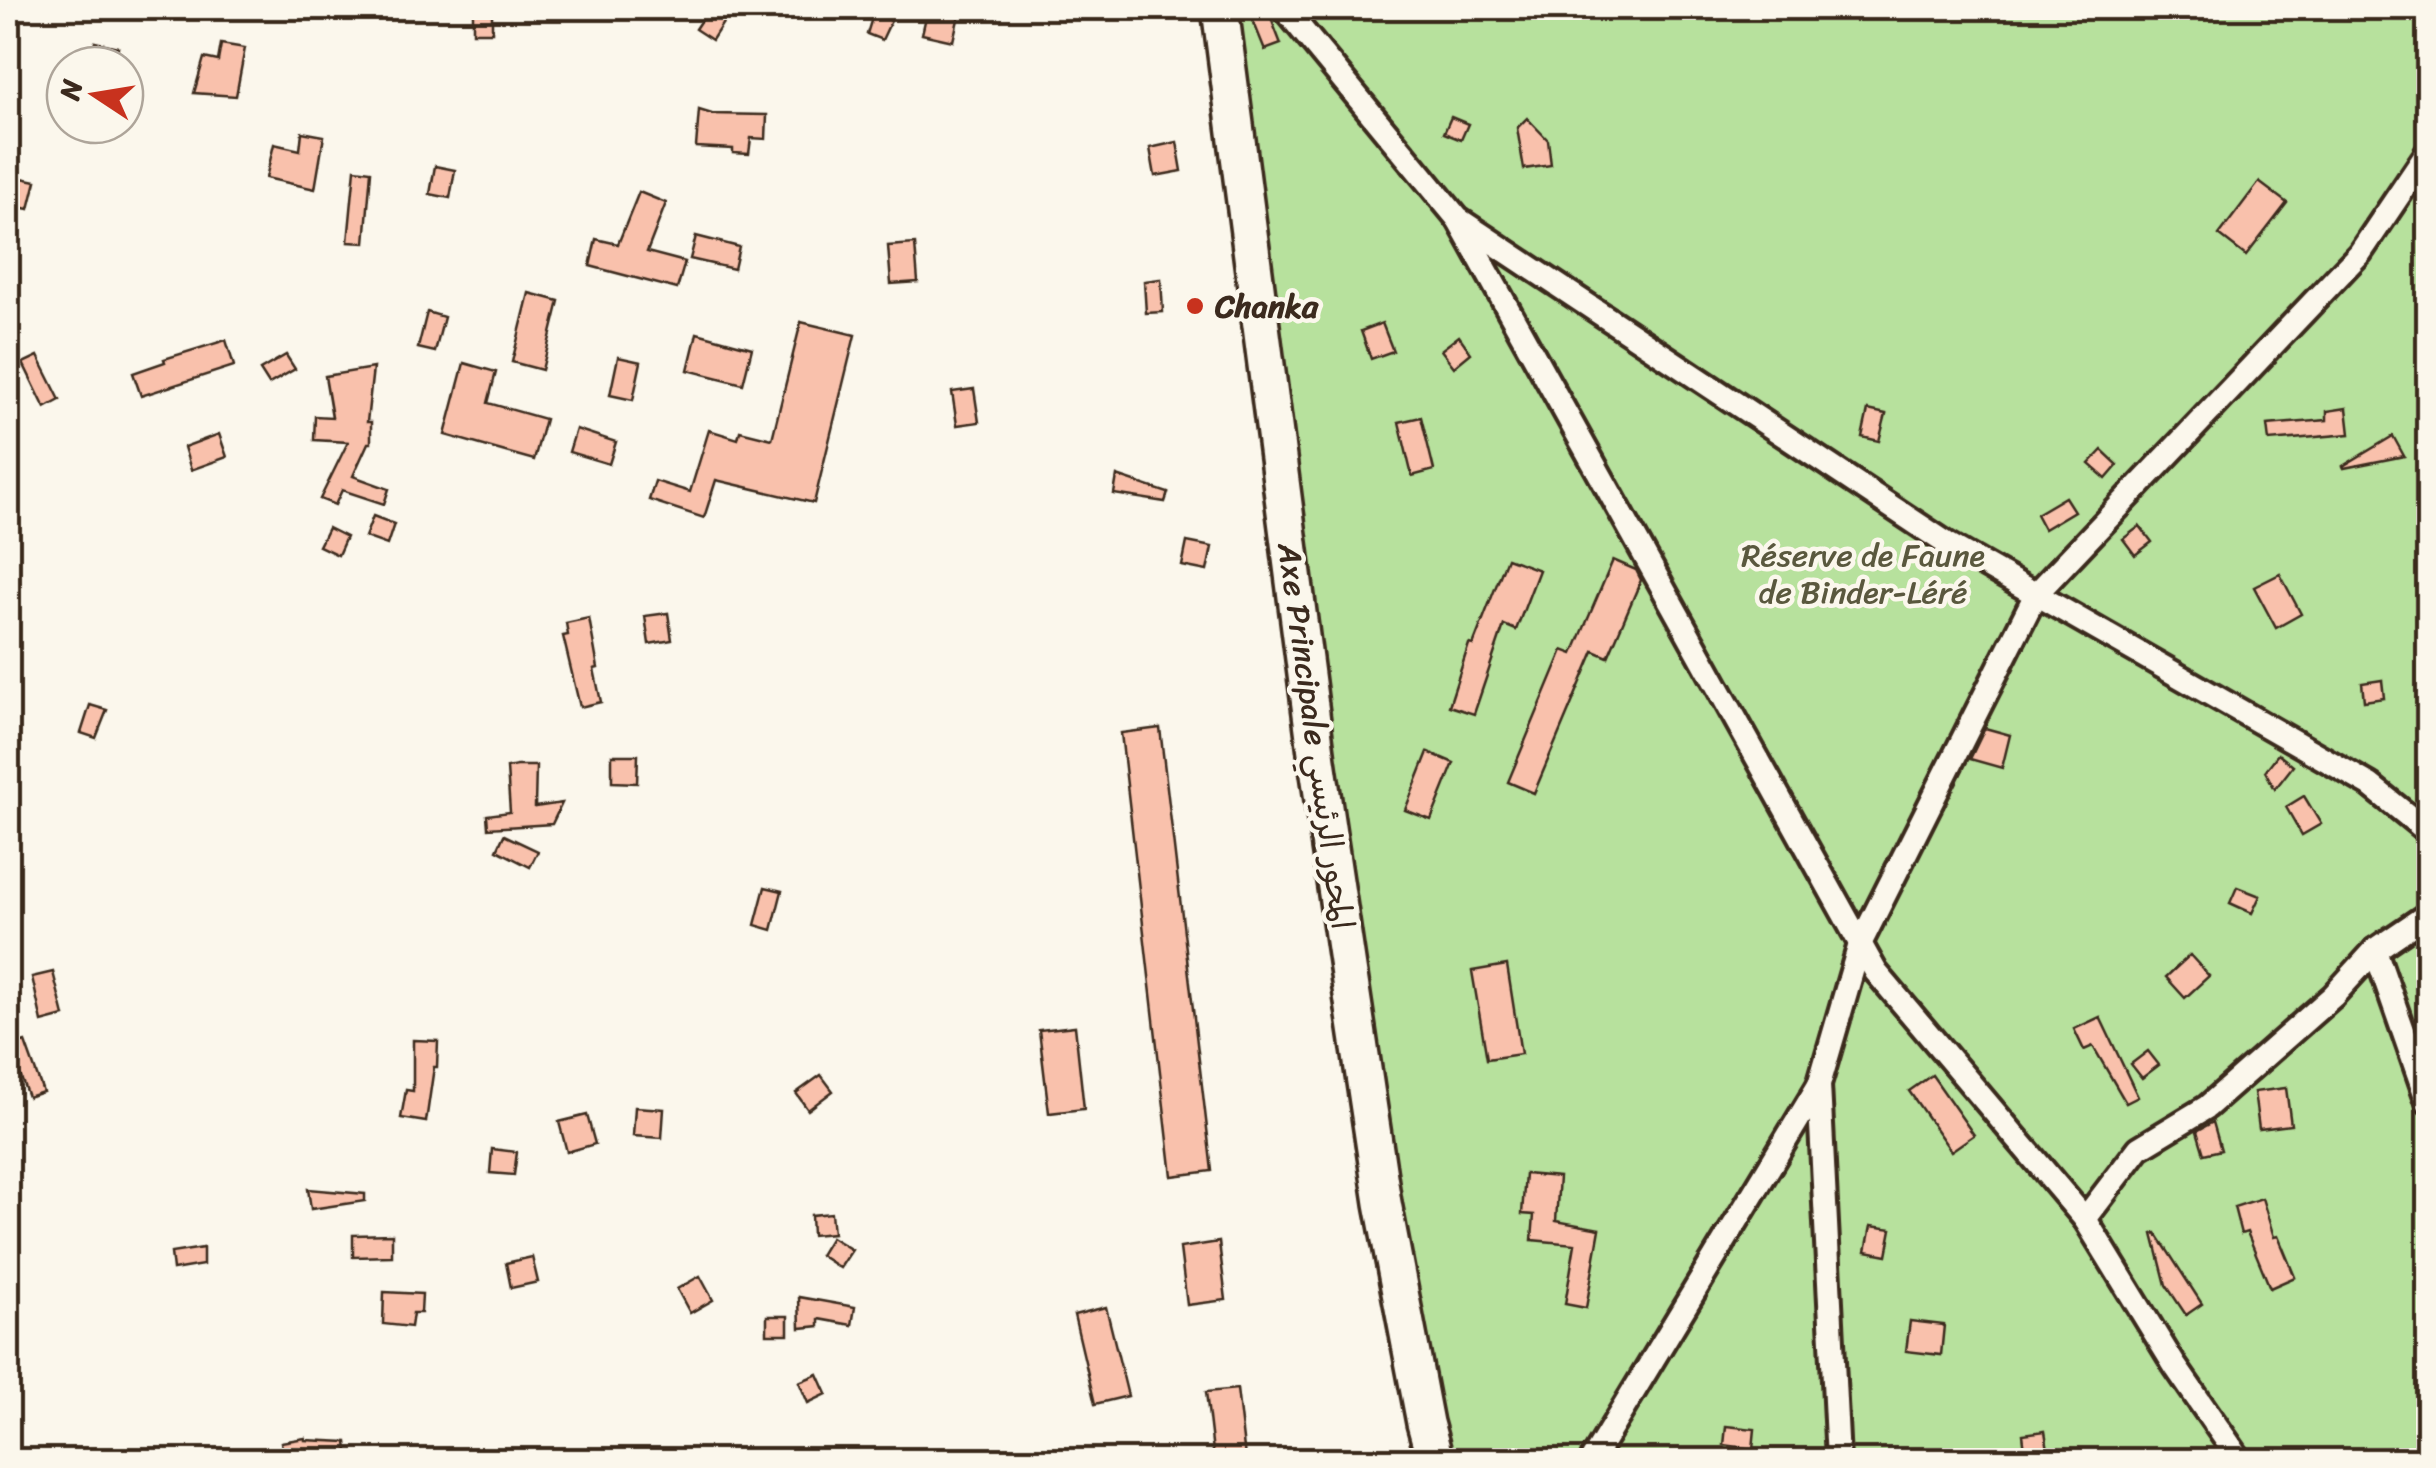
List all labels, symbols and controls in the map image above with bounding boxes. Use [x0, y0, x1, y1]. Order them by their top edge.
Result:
north arrow [45, 45, 145, 145]
text: N [45, 75, 97, 105]
place label: Chanka [1214, 278, 1319, 335]
marker: Chanka [1184, 295, 1206, 317]
park label: Réserve de Faune de Binder-Léré [1741, 527, 1985, 621]
street label: Axe Principale المحور الرئيسي [1260, 538, 1371, 933]

